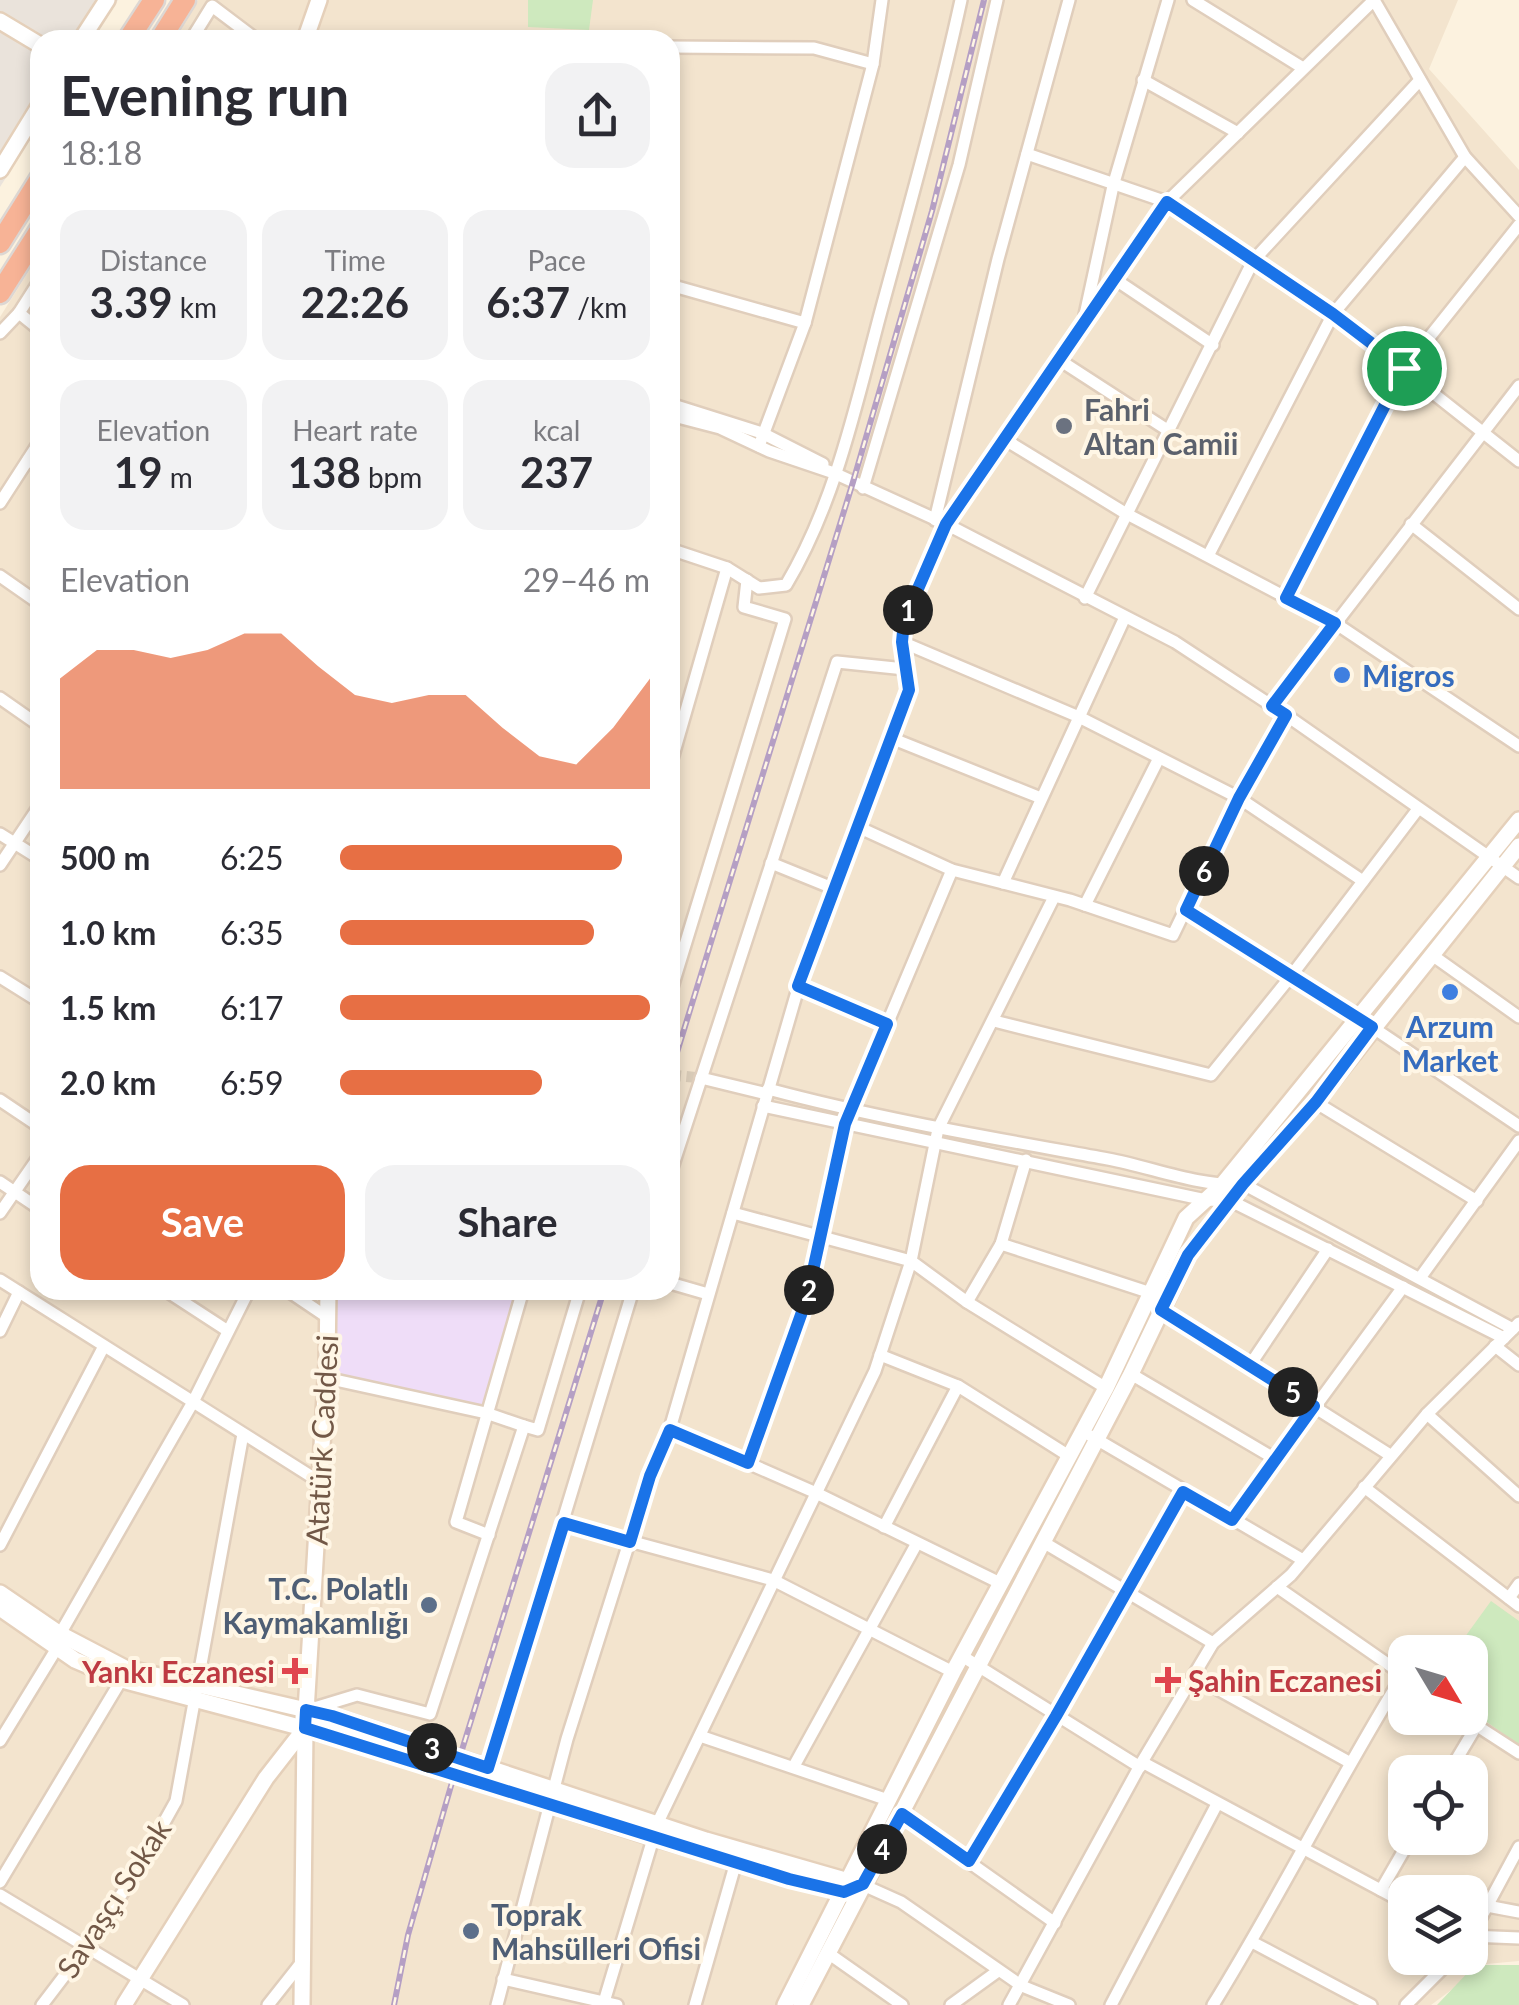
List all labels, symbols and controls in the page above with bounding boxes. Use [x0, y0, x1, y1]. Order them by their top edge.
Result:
text: Evening run [60, 62, 349, 128]
button: share [545, 63, 650, 168]
text: 18:18 [60, 133, 142, 172]
text: Distance [100, 243, 207, 277]
text: Time [325, 243, 385, 277]
text: Pace [528, 243, 586, 277]
text: 3.39 [90, 277, 173, 327]
text: 22:26 [301, 277, 409, 327]
text: 6:37 [486, 277, 570, 327]
text: km [173, 290, 217, 324]
text: /km [570, 290, 627, 324]
pin [1362, 326, 1447, 411]
icon: arrive [1377, 341, 1432, 396]
place label: Fahri Altan Camii [1083, 391, 1238, 461]
text: Elevation [96, 413, 210, 447]
text: Heart rate [292, 413, 418, 447]
text: kcal [533, 413, 580, 447]
marker: Fahri Altan Camii [1053, 415, 1075, 437]
text: 19 [114, 447, 163, 497]
text: 138 [288, 447, 361, 497]
text: 237 [520, 447, 593, 497]
text: m [163, 460, 193, 494]
text: bpm [361, 460, 422, 494]
text: Elevation [60, 560, 190, 599]
text: 29–46 m [523, 560, 650, 599]
pin: 1 [883, 585, 933, 635]
text: 1 [900, 593, 916, 627]
place label: Migros [1362, 657, 1455, 693]
marker: Migros [1331, 664, 1353, 686]
text: 500 m [60, 838, 150, 877]
text: 6:25 [220, 838, 284, 877]
pin: 6 [1179, 846, 1229, 896]
text: 6 [1196, 854, 1212, 888]
text: 1.0 km [60, 913, 156, 952]
text: 6:35 [220, 913, 284, 952]
marker: Arzum Market [1439, 981, 1461, 1003]
text: 1.5 km [60, 988, 156, 1027]
text: 6:17 [220, 988, 284, 1027]
place label: Arzum Market [1402, 1008, 1498, 1078]
text: 2.0 km [60, 1063, 156, 1102]
text: 6:59 [220, 1063, 284, 1102]
button: Save [60, 1165, 345, 1280]
button: Share [365, 1165, 650, 1280]
pin: 2 [784, 1265, 834, 1315]
text: 2 [801, 1273, 817, 1307]
street label: Atatürk Caddesi [298, 1334, 344, 1546]
pin: 5 [1268, 1367, 1318, 1417]
text: 5 [1285, 1375, 1301, 1409]
place label: T.C. Polatlı Kaymakamlığı [223, 1570, 409, 1640]
marker: T.C. Polatlı Kaymakamlığı [418, 1594, 440, 1616]
north arrow [1388, 1635, 1488, 1735]
map controls [1388, 1635, 1488, 1975]
place label: Yankı Eczanesi [81, 1653, 275, 1689]
marker: Yankı Eczanesi [284, 1660, 306, 1682]
place label: Şahin Eczanesi [1188, 1662, 1382, 1698]
marker: Şahin Eczanesi [1157, 1669, 1179, 1691]
pin: 3 [407, 1723, 457, 1773]
text: 3 [424, 1731, 440, 1765]
button: locate [1388, 1755, 1488, 1855]
street label: Savaşçı Sokak [48, 1811, 178, 1984]
pin: 4 [857, 1824, 907, 1874]
text: 4 [874, 1832, 890, 1866]
button: layers [1388, 1875, 1488, 1975]
place label: Toprak Mahsülleri Ofisi [491, 1896, 701, 1966]
marker: Toprak Mahsülleri Ofisi [460, 1920, 482, 1942]

